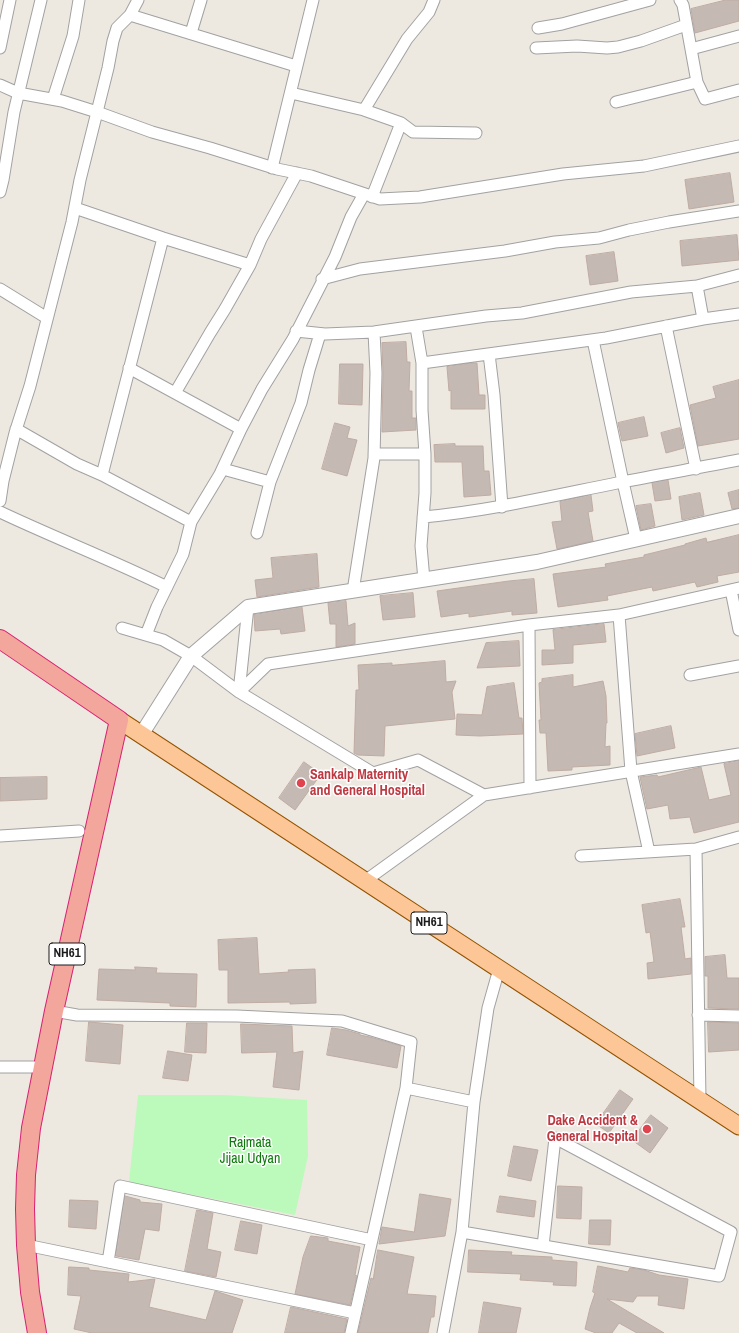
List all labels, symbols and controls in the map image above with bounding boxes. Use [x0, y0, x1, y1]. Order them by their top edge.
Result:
place label: Sankalp Maternity and General Hospital [310, 767, 425, 800]
marker: Sankalp Maternity and General Hospital [295, 777, 307, 789]
road number: NH61 [411, 912, 447, 934]
road number: NH61 [49, 943, 85, 965]
place label: Dake Accident & General Hospital [547, 1113, 638, 1146]
marker: Dake Accident & General Hospital [641, 1123, 653, 1135]
park label: Rajmata Jijau Udyan [220, 1135, 280, 1168]

